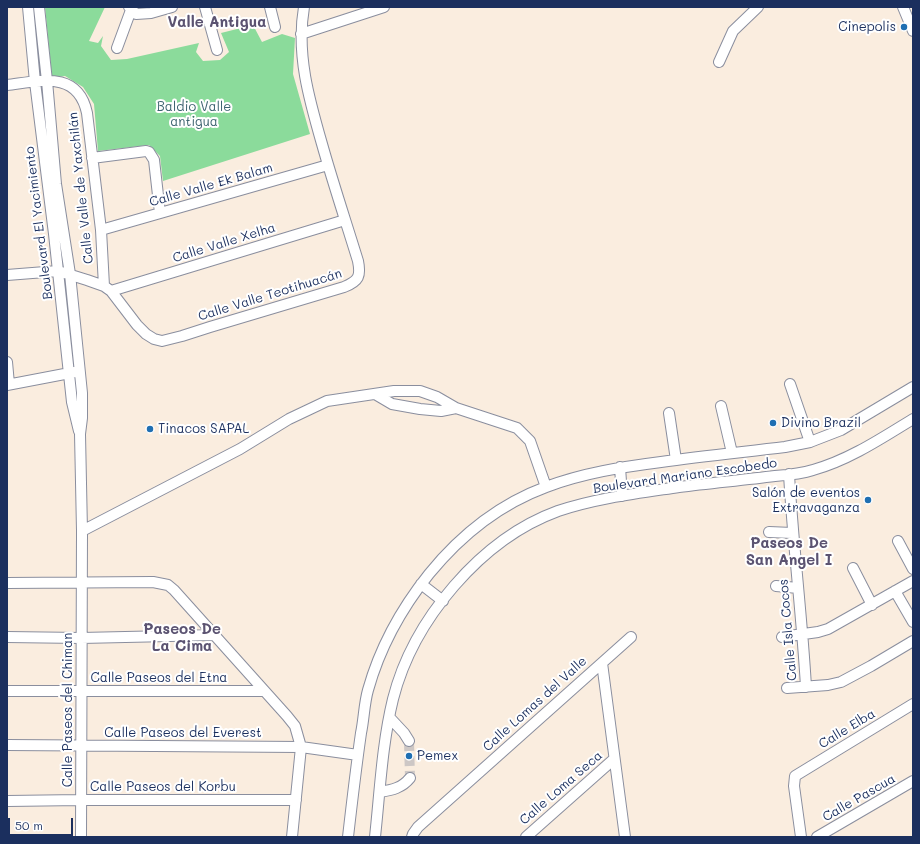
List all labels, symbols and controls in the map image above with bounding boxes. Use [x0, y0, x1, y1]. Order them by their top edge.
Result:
district label: Valle Antigua [167, 13, 267, 31]
place label: Cinepolis [838, 19, 896, 35]
marker: Cinepolis [899, 22, 909, 32]
park label: Baldio Valle antigua [157, 99, 231, 130]
street label: Calle Valle de Yaxchilán [65, 111, 97, 265]
street label: Boulevard El Yacimiento [22, 146, 56, 300]
street label: Calle Valle Ek Balam [147, 160, 275, 210]
street label: Calle Valle Xelha [171, 220, 277, 266]
street label: Calle Valle Teotihuacán [196, 266, 344, 324]
place label: Divino Brazil [781, 415, 861, 431]
marker: Divino Brazil [768, 418, 778, 428]
place label: Tinacos SAPAL [158, 421, 249, 437]
marker: Tinacos SAPAL [145, 424, 155, 434]
street label: Boulevard Mariano Escobedo [592, 455, 778, 497]
place label: Salón de eventos Extravaganza [752, 485, 860, 516]
marker: Salón de eventos Extravaganza [863, 495, 873, 505]
district label: Paseos De San Angel I [746, 534, 832, 569]
street label: Calle Isla Cocos [776, 578, 800, 682]
district label: Paseos De La Cima [143, 620, 221, 655]
street label: Calle Paseos del Chiman [60, 633, 76, 787]
street label: Calle Lomas del Valle [480, 653, 590, 755]
street label: Calle Paseos del Etna [91, 670, 227, 686]
street label: Calle Elba [816, 706, 878, 752]
street label: Calle Paseos del Everest [104, 725, 262, 741]
place label: Pemex [417, 748, 458, 764]
street label: Calle Loma Seca [516, 748, 606, 828]
marker: Pemex [404, 751, 414, 761]
street label: Calle Pascua [820, 771, 898, 825]
street label: Calle Paseos del Korbu [90, 779, 236, 795]
scale bar [10, 810, 75, 836]
text: 50 m [15, 817, 43, 833]

